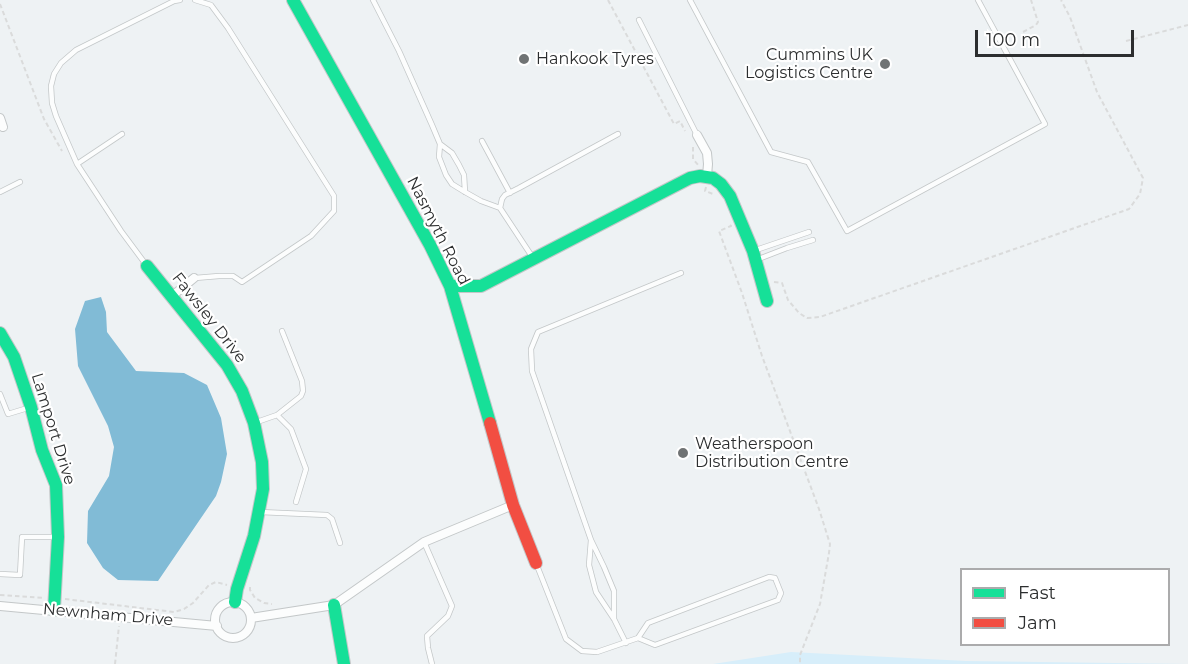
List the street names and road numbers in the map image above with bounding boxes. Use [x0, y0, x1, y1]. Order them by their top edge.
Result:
street label: Nasmyth Road [402, 174, 474, 288]
street label: Fawsley Drive [168, 269, 250, 367]
street label: Lamport Drive [27, 371, 79, 487]
street label: Newnham Drive [42, 600, 174, 630]

